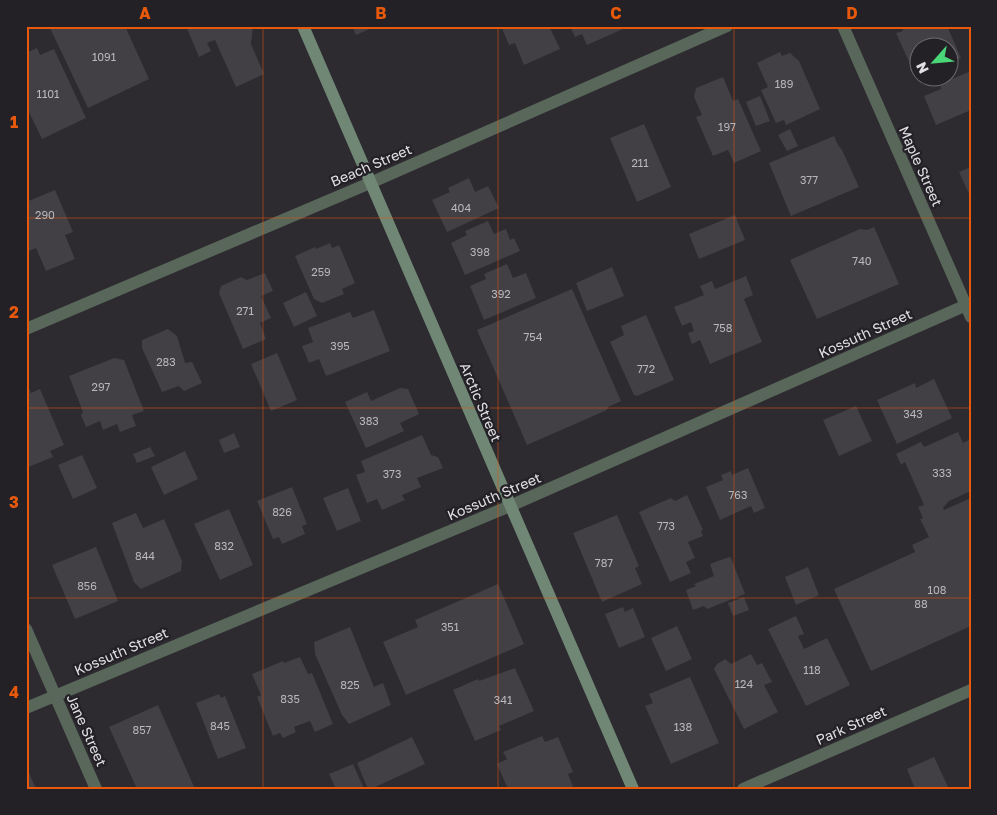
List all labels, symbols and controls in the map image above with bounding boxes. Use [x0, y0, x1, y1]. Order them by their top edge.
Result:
text: A [139, 3, 151, 23]
text: B [375, 3, 387, 23]
text: C [610, 3, 622, 23]
text: D [846, 3, 858, 23]
north arrow [910, 38, 960, 88]
house number: 1091 [92, 50, 116, 63]
text: N [912, 60, 932, 77]
house number: 189 [775, 77, 793, 90]
house number: 1101 [37, 87, 59, 100]
text: 1 [10, 112, 18, 132]
house number: 197 [718, 120, 736, 133]
street label: Maple Street [896, 123, 946, 209]
street label: Beach Street [328, 140, 414, 190]
house number: 211 [631, 156, 649, 169]
house number: 377 [800, 173, 818, 186]
house number: 404 [451, 201, 471, 214]
house number: 290 [35, 208, 55, 221]
house number: 398 [470, 245, 490, 258]
house number: 740 [852, 254, 872, 267]
house number: 259 [311, 265, 331, 278]
house number: 392 [491, 287, 511, 300]
text: 2 [9, 302, 19, 322]
house number: 271 [236, 304, 254, 317]
street label: Kossuth Street [816, 305, 914, 361]
house number: 758 [714, 321, 733, 334]
house number: 754 [524, 330, 543, 343]
house number: 395 [330, 339, 350, 352]
house number: 283 [156, 355, 176, 368]
street label: Arctic Street [457, 360, 505, 444]
house number: 772 [637, 362, 655, 375]
house number: 297 [92, 380, 111, 393]
house number: 343 [903, 407, 923, 420]
house number: 383 [359, 414, 379, 427]
house number: 333 [932, 466, 952, 479]
house number: 373 [383, 467, 401, 480]
street label: Kossuth Street [445, 469, 543, 523]
house number: 763 [729, 488, 747, 501]
text: 3 [9, 492, 19, 512]
house number: 826 [272, 505, 292, 518]
house number: 773 [657, 519, 675, 532]
house number: 832 [214, 539, 234, 552]
house number: 844 [135, 549, 155, 562]
house number: 787 [595, 556, 613, 569]
house number: 856 [77, 579, 97, 592]
house number: 108 [928, 583, 947, 596]
house number: 88 [914, 597, 928, 610]
house number: 351 [441, 620, 459, 633]
street label: Kossuth Street [72, 624, 170, 678]
house number: 118 [803, 663, 821, 676]
house number: 124 [735, 677, 753, 690]
house number: 825 [340, 678, 360, 691]
text: 4 [9, 682, 19, 702]
street label: Jane Street [64, 691, 110, 769]
house number: 835 [280, 692, 300, 705]
house number: 341 [494, 693, 512, 706]
street label: Park Street [813, 702, 889, 748]
house number: 845 [210, 719, 230, 732]
house number: 138 [674, 720, 693, 733]
house number: 857 [133, 723, 152, 736]

